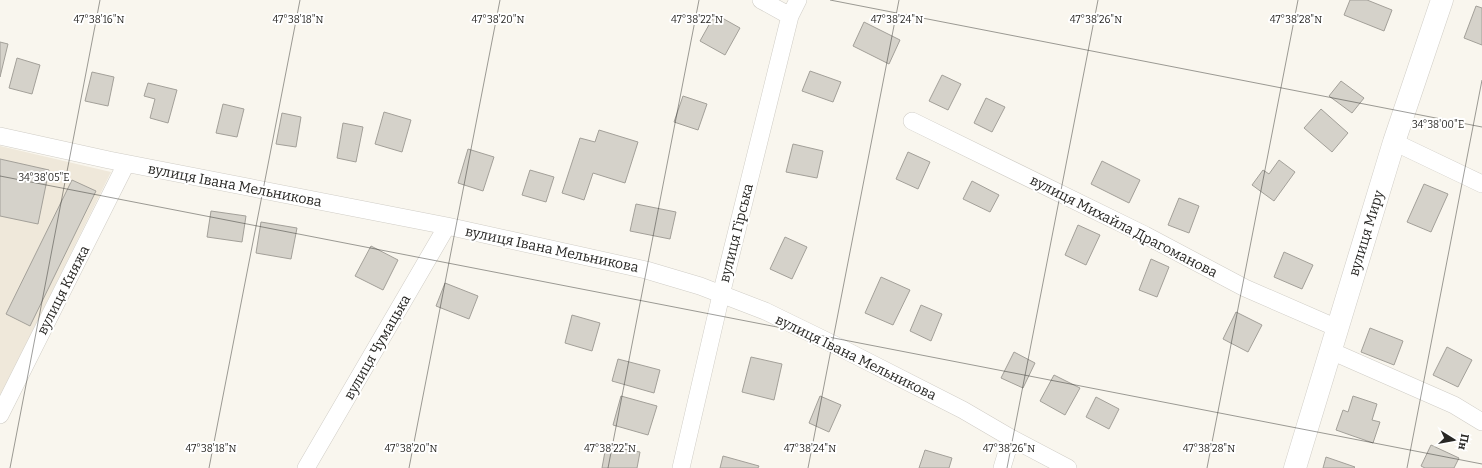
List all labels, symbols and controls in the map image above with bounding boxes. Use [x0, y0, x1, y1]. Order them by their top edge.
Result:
text: 47°38'16"N [74, 14, 125, 26]
text: 47°38'18"N [273, 14, 324, 26]
text: 47°38'20"N [472, 14, 525, 26]
text: 47°38'22"N [671, 14, 723, 26]
text: 47°38'24"N [871, 14, 923, 26]
text: 47°38'26"N [1070, 14, 1122, 26]
text: 47°38'28"N [1270, 14, 1322, 26]
text: 34°38'00"E [1412, 119, 1464, 131]
street label: вулиця Івана Мельникова [146, 160, 324, 211]
text: 34°38'05"E [18, 172, 70, 184]
street label: вулиця Михайла Драгоманова [1027, 172, 1221, 281]
street label: вулиця Гірська [716, 182, 757, 284]
street label: вулиця Миру [1345, 187, 1388, 278]
street label: вулиця Івана Мельникова [464, 223, 640, 276]
street label: вулиця Княжа [34, 243, 93, 338]
street label: вулиця Чумацька [340, 291, 415, 403]
street label: вулиця Івана Мельникова [773, 311, 939, 404]
north arrow [1434, 420, 1474, 460]
text: Пн [1455, 433, 1471, 451]
text: 47°38'18"N [186, 443, 237, 455]
text: 47°38'20"N [385, 443, 438, 455]
text: 47°38'22"N [584, 443, 636, 455]
text: 47°38'24"N [784, 443, 836, 455]
text: 47°38'26"N [983, 443, 1035, 455]
text: 47°38'28"N [1183, 443, 1235, 455]

